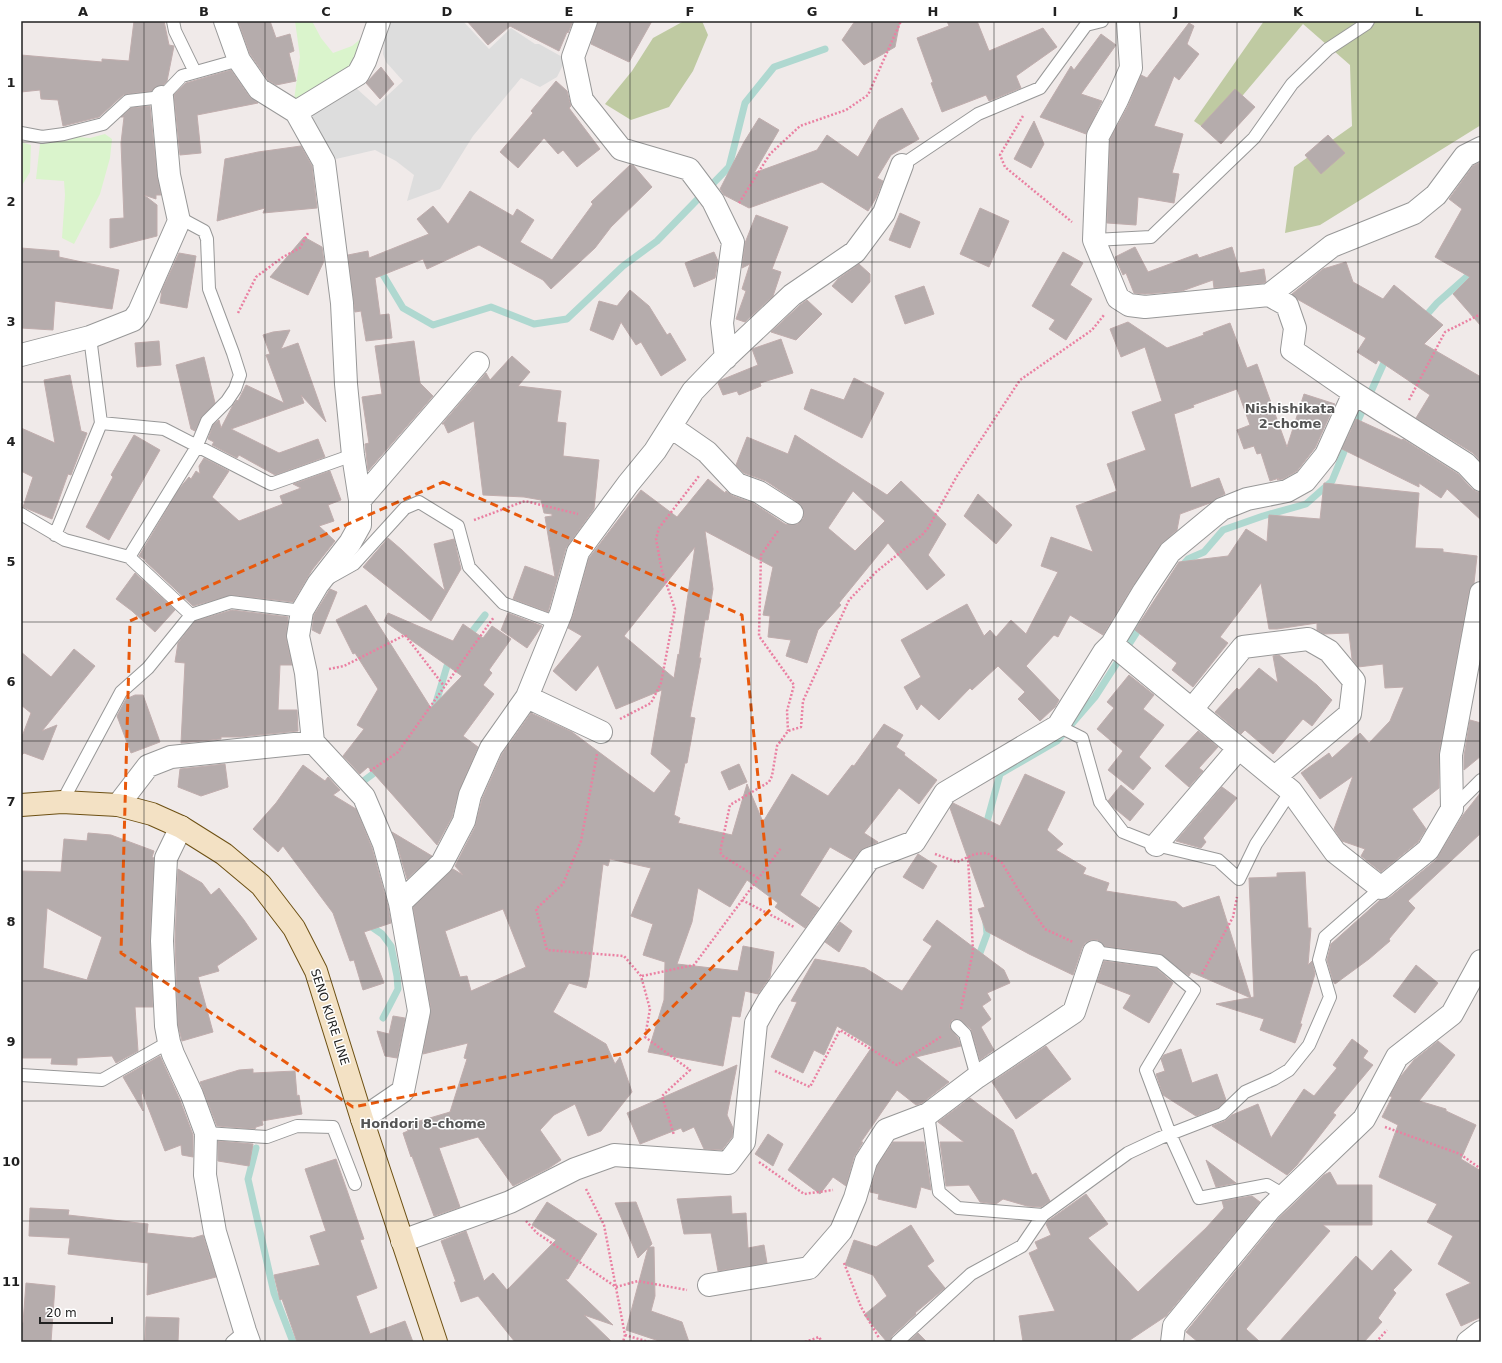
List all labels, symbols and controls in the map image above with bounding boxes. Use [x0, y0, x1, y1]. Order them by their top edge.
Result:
text: A [78, 4, 88, 19]
text: B [199, 4, 209, 19]
text: C [321, 4, 331, 19]
text: D [442, 4, 453, 19]
text: E [565, 4, 573, 19]
text: F [686, 4, 694, 19]
text: G [807, 4, 817, 19]
text: H [928, 4, 938, 19]
text: I [1053, 4, 1057, 19]
text: J [1173, 4, 1178, 19]
text: K [1293, 4, 1304, 19]
text: L [1415, 4, 1423, 19]
text: 1 [6, 75, 16, 90]
text: 2 [6, 194, 16, 209]
text: 3 [6, 314, 16, 329]
district label: Nishishikata 2-chome [1245, 401, 1335, 431]
text: 4 [6, 434, 16, 449]
text: 5 [6, 554, 16, 569]
text: 6 [6, 674, 16, 689]
text: 7 [6, 794, 16, 809]
text: 8 [6, 914, 16, 929]
street label: SENO KURE LINE [308, 967, 352, 1067]
text: 9 [6, 1034, 16, 1049]
district label: Hondori 8-chome [360, 1116, 486, 1131]
text: 10 [2, 1154, 20, 1169]
text: 11 [2, 1274, 20, 1289]
scale bar [40, 1299, 112, 1325]
text: 20 m [46, 1306, 77, 1320]

